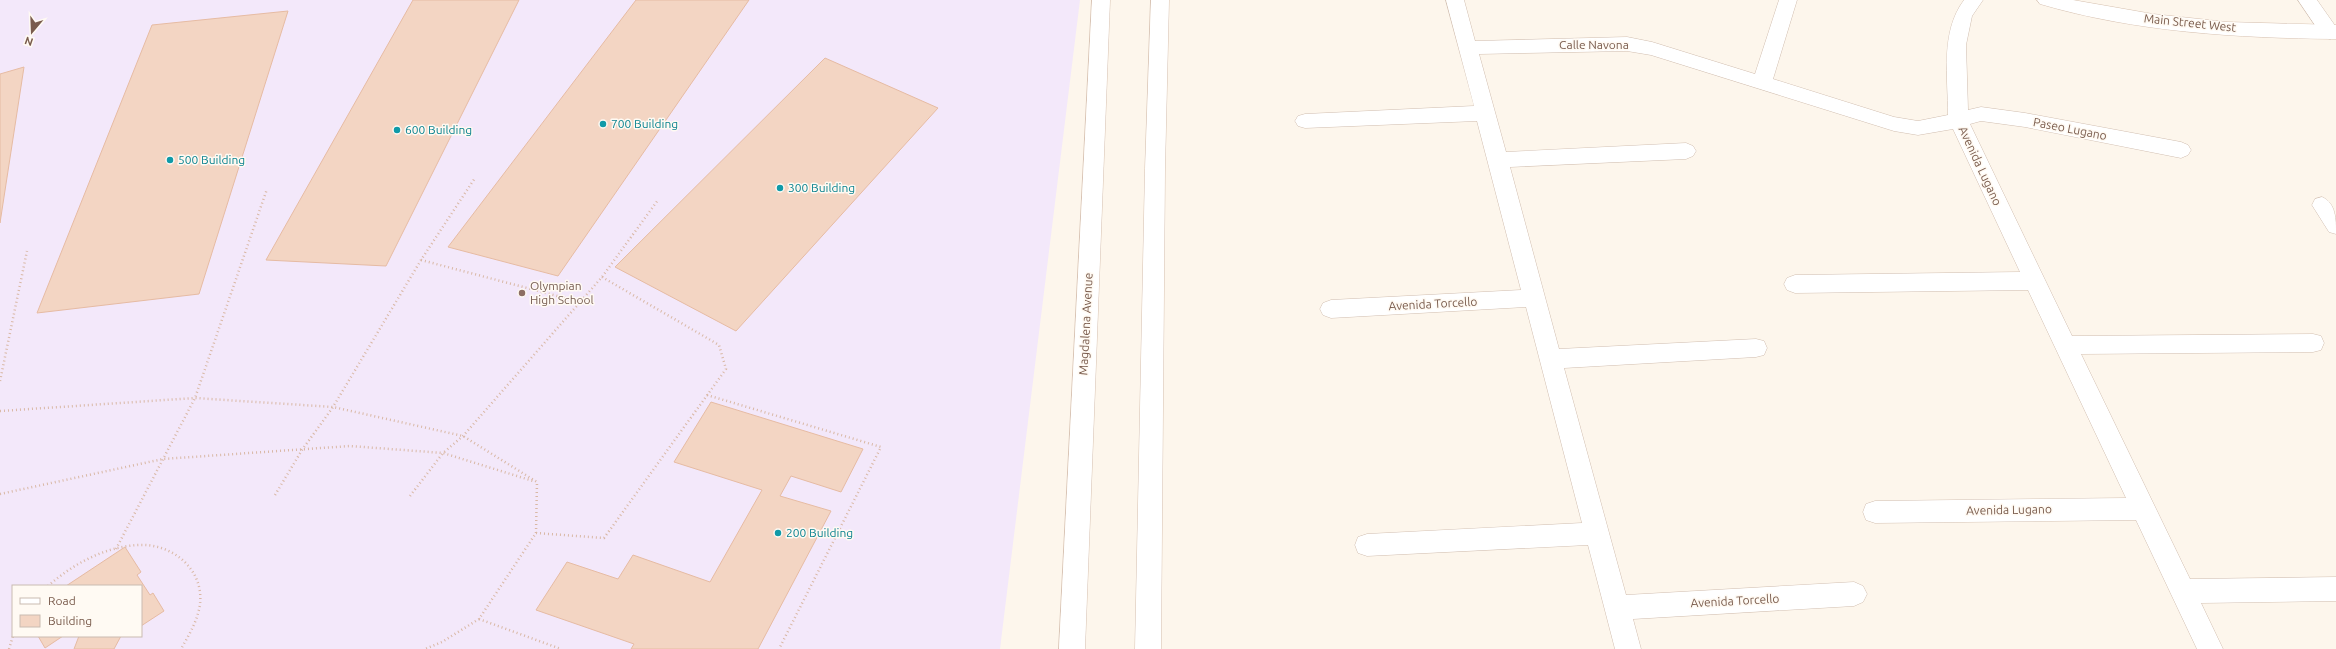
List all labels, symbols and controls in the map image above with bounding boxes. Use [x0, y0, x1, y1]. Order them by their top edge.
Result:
street label: Main Street West [2143, 11, 2237, 34]
north arrow [12, 12, 52, 52]
text: N [23, 34, 35, 48]
street label: Calle Navona [1559, 38, 1629, 51]
street label: Paseo Lugano [2032, 115, 2108, 142]
place label: 700 Building [611, 117, 678, 130]
marker: 700 Building [598, 119, 608, 129]
place label: 600 Building [405, 123, 472, 136]
street label: Avenida Lugano [1956, 124, 2004, 207]
marker: 600 Building [392, 125, 402, 135]
place label: 500 Building [178, 153, 245, 166]
marker: 500 Building [165, 155, 175, 165]
place label: 300 Building [788, 181, 855, 194]
marker: 300 Building [775, 183, 785, 193]
street label: Magdalena Avenue [1076, 272, 1095, 376]
place label: Olympian High School [530, 279, 594, 306]
marker: Olympian High School [517, 288, 527, 298]
street label: Avenida Torcello [1388, 295, 1478, 312]
street label: Avenida Lugano [1966, 502, 2052, 517]
place label: 200 Building [786, 526, 853, 539]
marker: 200 Building [773, 528, 783, 538]
legend [12, 585, 142, 637]
street label: Avenida Torcello [1690, 592, 1780, 609]
text: Road [48, 594, 76, 607]
text: Building [48, 614, 92, 627]

